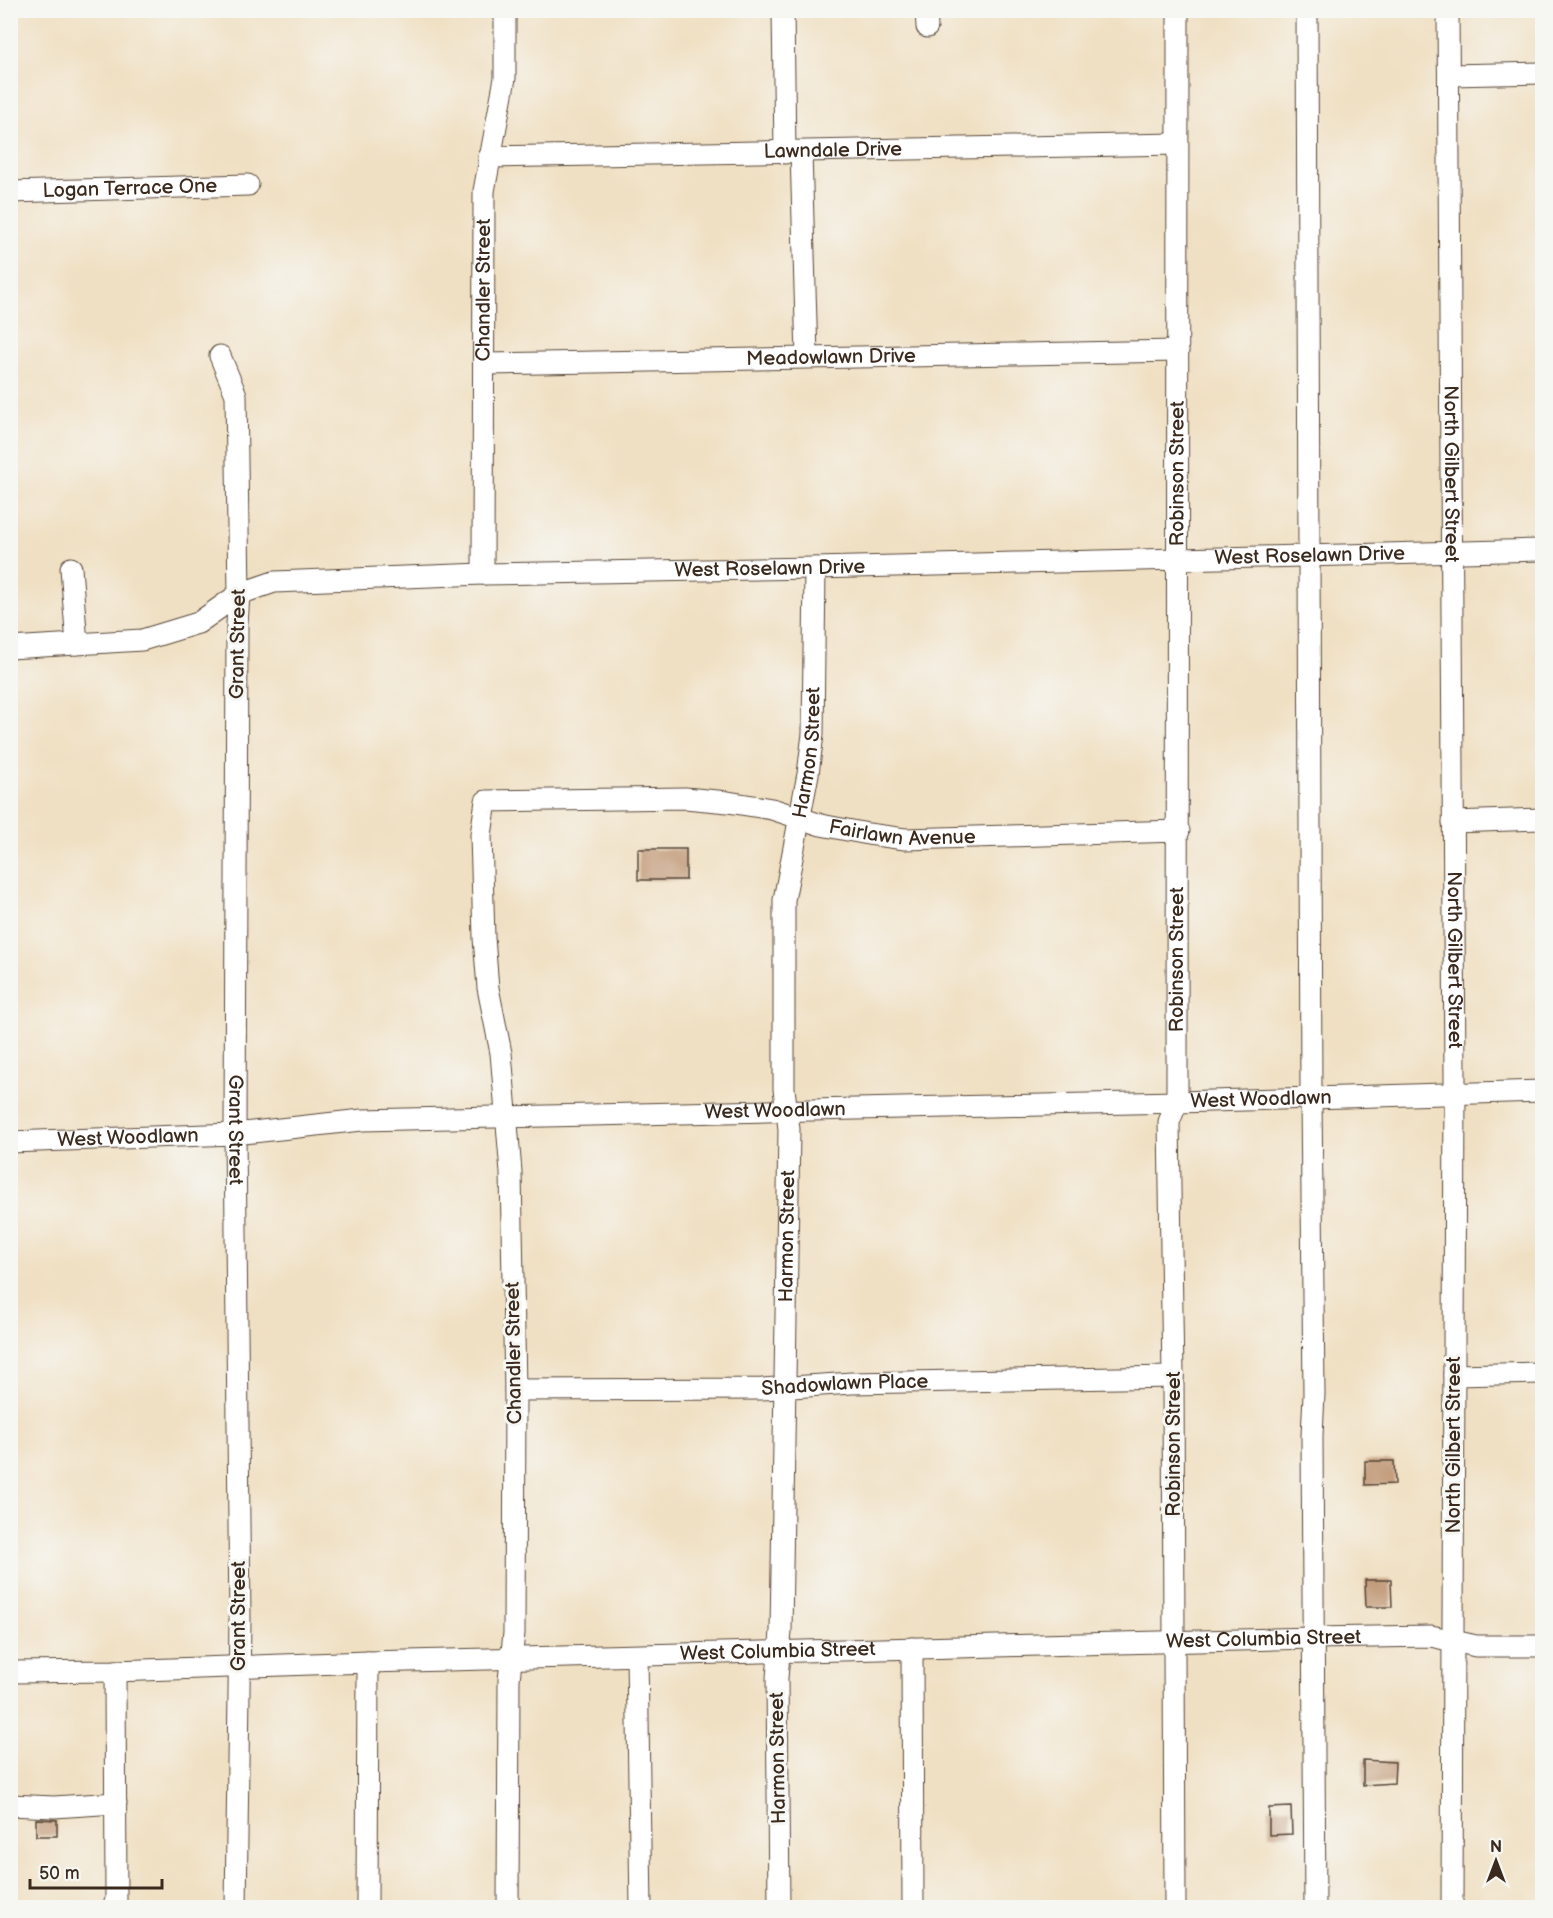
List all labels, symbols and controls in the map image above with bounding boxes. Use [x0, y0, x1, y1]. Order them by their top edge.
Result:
street label: Lawndale Drive [764, 137, 902, 164]
street label: Logan Terrace One [42, 174, 218, 203]
street label: Chandler Street [472, 219, 496, 361]
street label: Meadowlawn Drive [746, 344, 916, 371]
street label: North Gilbert Street [1438, 385, 1464, 563]
street label: Robinson Street [1166, 401, 1190, 546]
street label: West Roselawn Drive [1214, 541, 1405, 570]
street label: West Roselawn Drive [674, 555, 866, 583]
street label: Grant Street [225, 589, 251, 699]
street label: Harmon Street [788, 687, 826, 820]
street label: Fairlawn Avenue [827, 815, 976, 851]
street label: North Gilbert Street [1442, 871, 1467, 1049]
street label: Robinson Street [1165, 887, 1189, 1032]
street label: Grant Street [223, 1074, 248, 1185]
street label: West Woodlawn [1190, 1085, 1332, 1114]
street label: West Woodlawn [704, 1097, 846, 1124]
street label: West Woodlawn [57, 1123, 199, 1152]
street label: Harmon Street [774, 1170, 800, 1303]
street label: Chandler Street [501, 1281, 527, 1425]
street label: North Gilbert Street [1442, 1356, 1466, 1534]
street label: Shadowlawn Place [761, 1370, 929, 1401]
street label: Robinson Street [1162, 1371, 1186, 1517]
street label: Grant Street [227, 1561, 251, 1671]
street label: West Columbia Street [1165, 1625, 1362, 1654]
street label: West Columbia Street [680, 1637, 876, 1666]
street label: Harmon Street [765, 1692, 791, 1824]
north arrow [1466, 1831, 1526, 1891]
text: N [1490, 1838, 1502, 1857]
scale bar [30, 1852, 162, 1890]
text: 50 m [39, 1863, 80, 1884]

